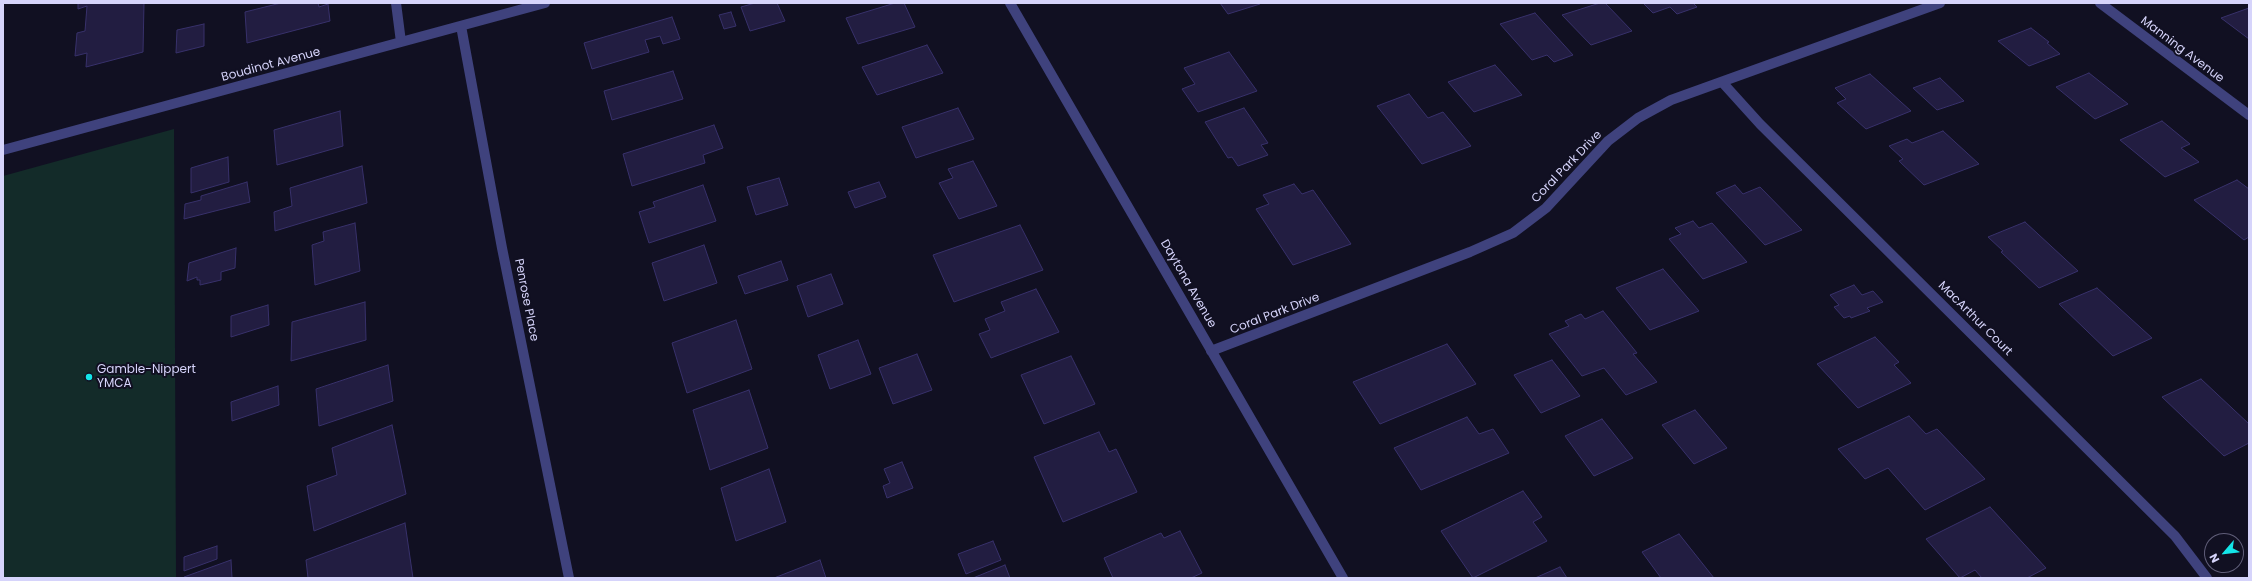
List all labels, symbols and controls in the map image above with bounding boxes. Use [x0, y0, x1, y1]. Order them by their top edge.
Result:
street label: Manning Avenue [2137, 14, 2227, 86]
street label: Boudinot Avenue [220, 45, 322, 85]
street label: Coral Park Drive [1529, 128, 1605, 206]
street label: Daytona Avenue [1157, 237, 1219, 331]
street label: Penrose Place [511, 257, 541, 343]
street label: MacArthur Court [1935, 279, 2015, 359]
street label: Coral Park Drive [1228, 290, 1322, 338]
place label: Gamble-Nippert YMCA [97, 363, 196, 391]
marker: Gamble-Nippert YMCA [84, 372, 94, 382]
north arrow [2204, 533, 2244, 573]
text: N [2205, 551, 2223, 566]

